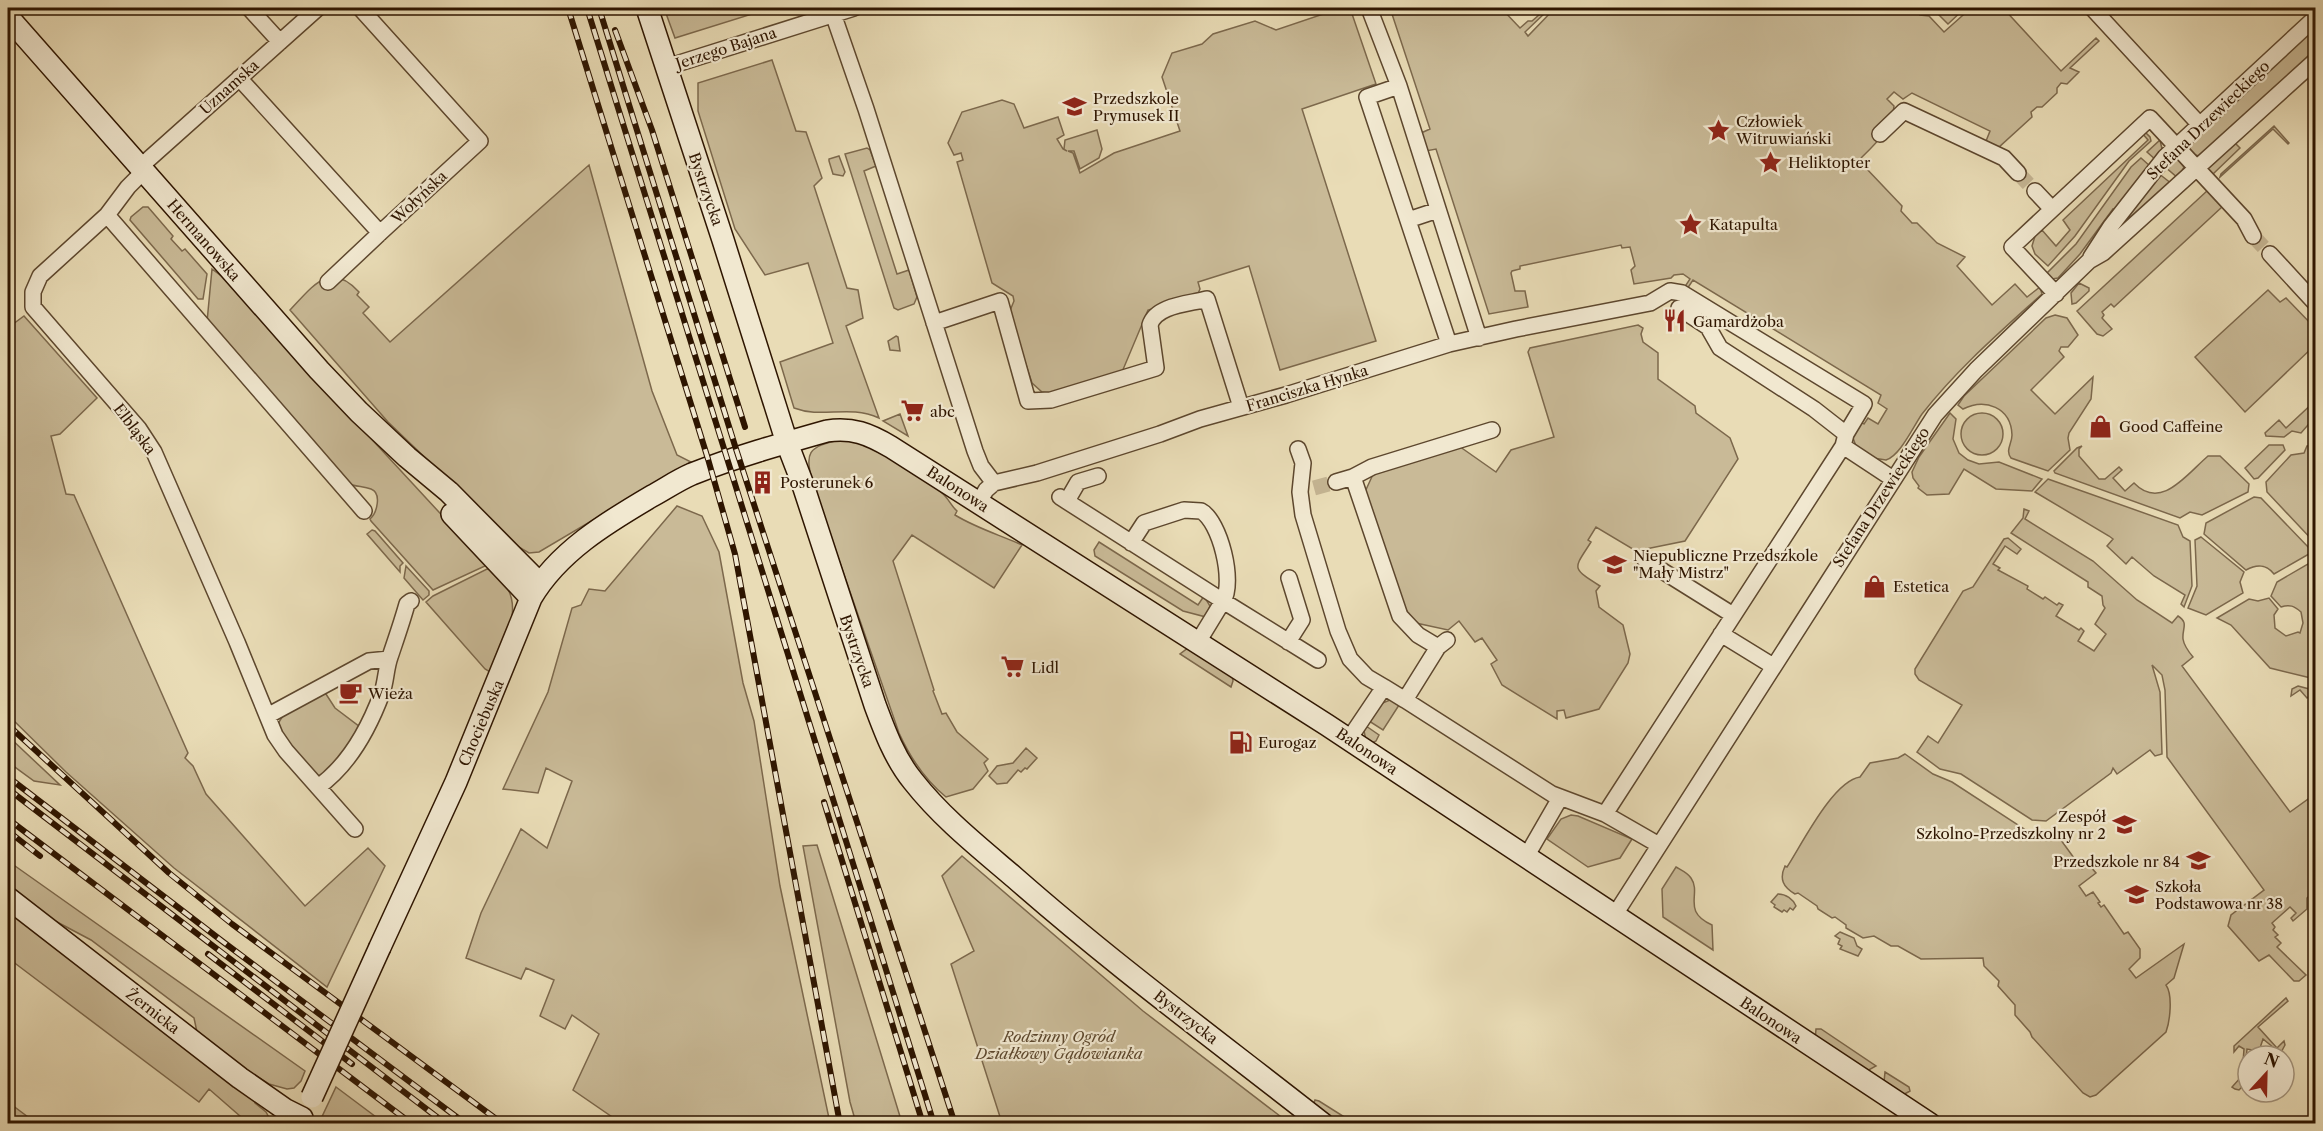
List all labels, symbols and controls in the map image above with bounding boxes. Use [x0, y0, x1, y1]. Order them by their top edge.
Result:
street label: Jerzego Bajana [671, 23, 779, 74]
street label: Uznamska [196, 55, 263, 118]
street label: Stefana Drzewieckiego [2143, 56, 2273, 184]
place label: Przedszkole Prymusek II [1093, 89, 1179, 125]
school or university icon: Przedszkole Prymusek II [1062, 94, 1088, 120]
place label: Człowiek Witruwiański [1735, 112, 1832, 148]
place icon: Człowiek Witruwiański [1705, 117, 1731, 143]
place icon: Heliktopter [1757, 149, 1783, 175]
street label: Bystrzycka [685, 150, 727, 228]
place label: Heliktopter [1788, 153, 1871, 172]
street label: Wołyńska [386, 166, 451, 228]
street label: Hermanowska [163, 195, 245, 285]
place icon: Katapulta [1678, 211, 1704, 237]
place label: Katapulta [1709, 215, 1778, 234]
restaurant icon: Gamardżoba [1662, 308, 1688, 334]
place label: Gamardżoba [1693, 312, 1784, 331]
street label: Franciszka Hynka [1244, 360, 1370, 416]
supermarket icon: abc [899, 398, 925, 424]
street label: Elbląska [110, 400, 160, 458]
place label: abc [930, 402, 955, 421]
shop icon: Good Caffeine [2088, 413, 2114, 439]
place label: Good Caffeine [2119, 417, 2223, 436]
street label: Stefana Drzewieckiego [1829, 423, 1933, 571]
street label: Balonowa [923, 462, 993, 516]
building icon: Posterunek 6 [749, 469, 775, 495]
place label: Posterunek 6 [780, 473, 874, 492]
place label: Niepubliczne Przedszkole "Mały Mistrz" [1633, 546, 1818, 582]
school or university icon: Niepubliczne Przedszkole "Mały Mistrz" [1602, 551, 1628, 577]
shop icon: Estetica [1862, 573, 1888, 599]
place label: Estetica [1893, 577, 1949, 596]
street label: Bystrzycka [836, 612, 878, 690]
supermarket icon: Lidl [1000, 654, 1026, 680]
place label: Lidl [1031, 658, 1060, 677]
street label: Chociebuska [454, 677, 508, 769]
cafe icon: Wieża [337, 680, 363, 706]
place label: Wieża [367, 684, 413, 703]
street label: Balonowa [1333, 724, 1401, 779]
fuel station icon: Eurogaz [1227, 729, 1253, 755]
place label: Eurogaz [1258, 733, 1317, 752]
place label: Zespół Szkolno-Przedszkolny nr 2 [1916, 807, 2106, 843]
school or university icon: Zespół Szkolno-Przedszkolny nr 2 [2111, 812, 2137, 838]
school or university icon: Przedszkole nr 84 [2185, 848, 2211, 874]
place label: Przedszkole nr 84 [2053, 852, 2180, 871]
place label: Szkoła Podstawowa nr 38 [2155, 877, 2283, 913]
school or university icon: Szkoła Podstawowa nr 38 [2124, 882, 2150, 908]
street label: Żernicka [122, 984, 184, 1038]
street label: Bystrzycka [1150, 986, 1222, 1048]
street label: Balonowa [1737, 993, 1805, 1048]
park label: Rodzinny Ogród Działkowy Gądowianka [974, 1027, 1143, 1063]
north arrow [2236, 1044, 2296, 1104]
text: N [2261, 1048, 2282, 1072]

